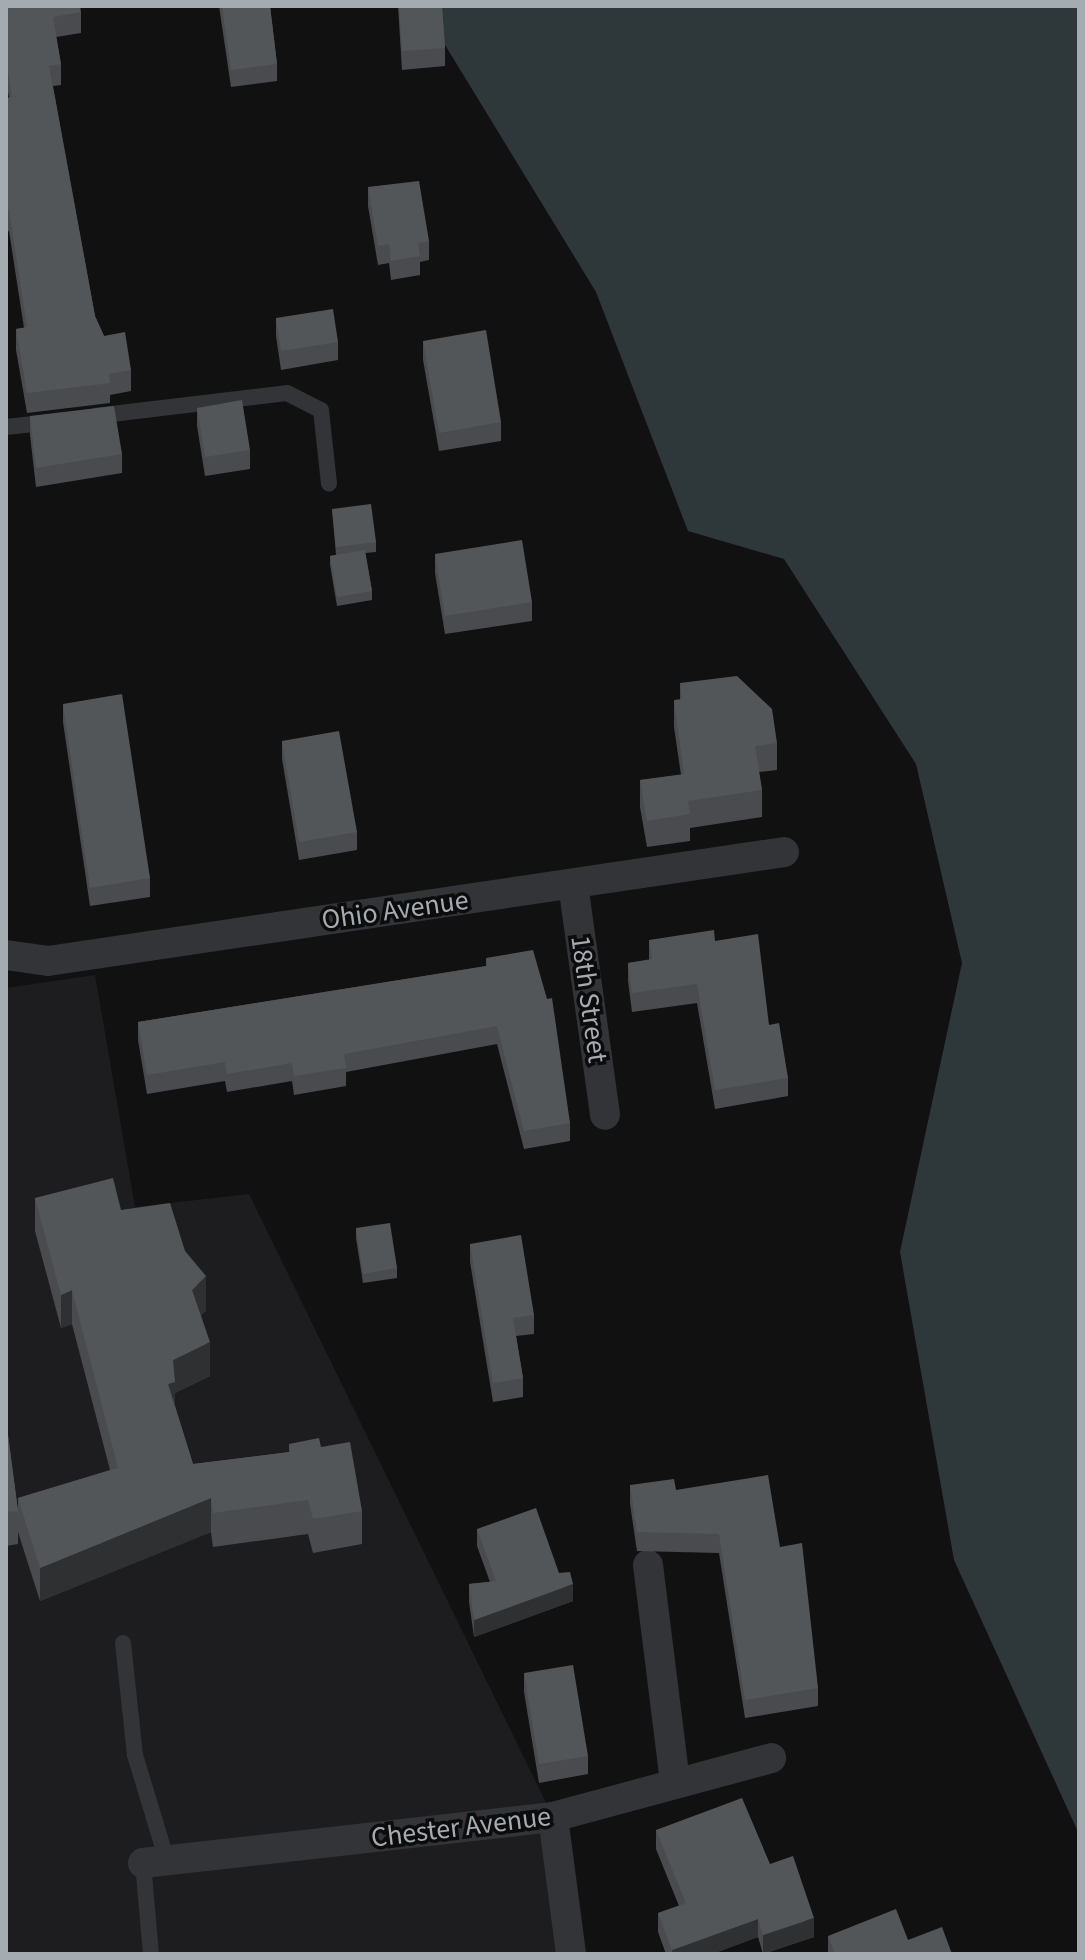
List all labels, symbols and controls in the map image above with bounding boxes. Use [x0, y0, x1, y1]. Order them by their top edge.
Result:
street label: Ohio Avenue [319, 883, 471, 937]
street label: 18th Street [563, 933, 615, 1065]
street label: Chester Avenue [369, 1799, 553, 1855]

